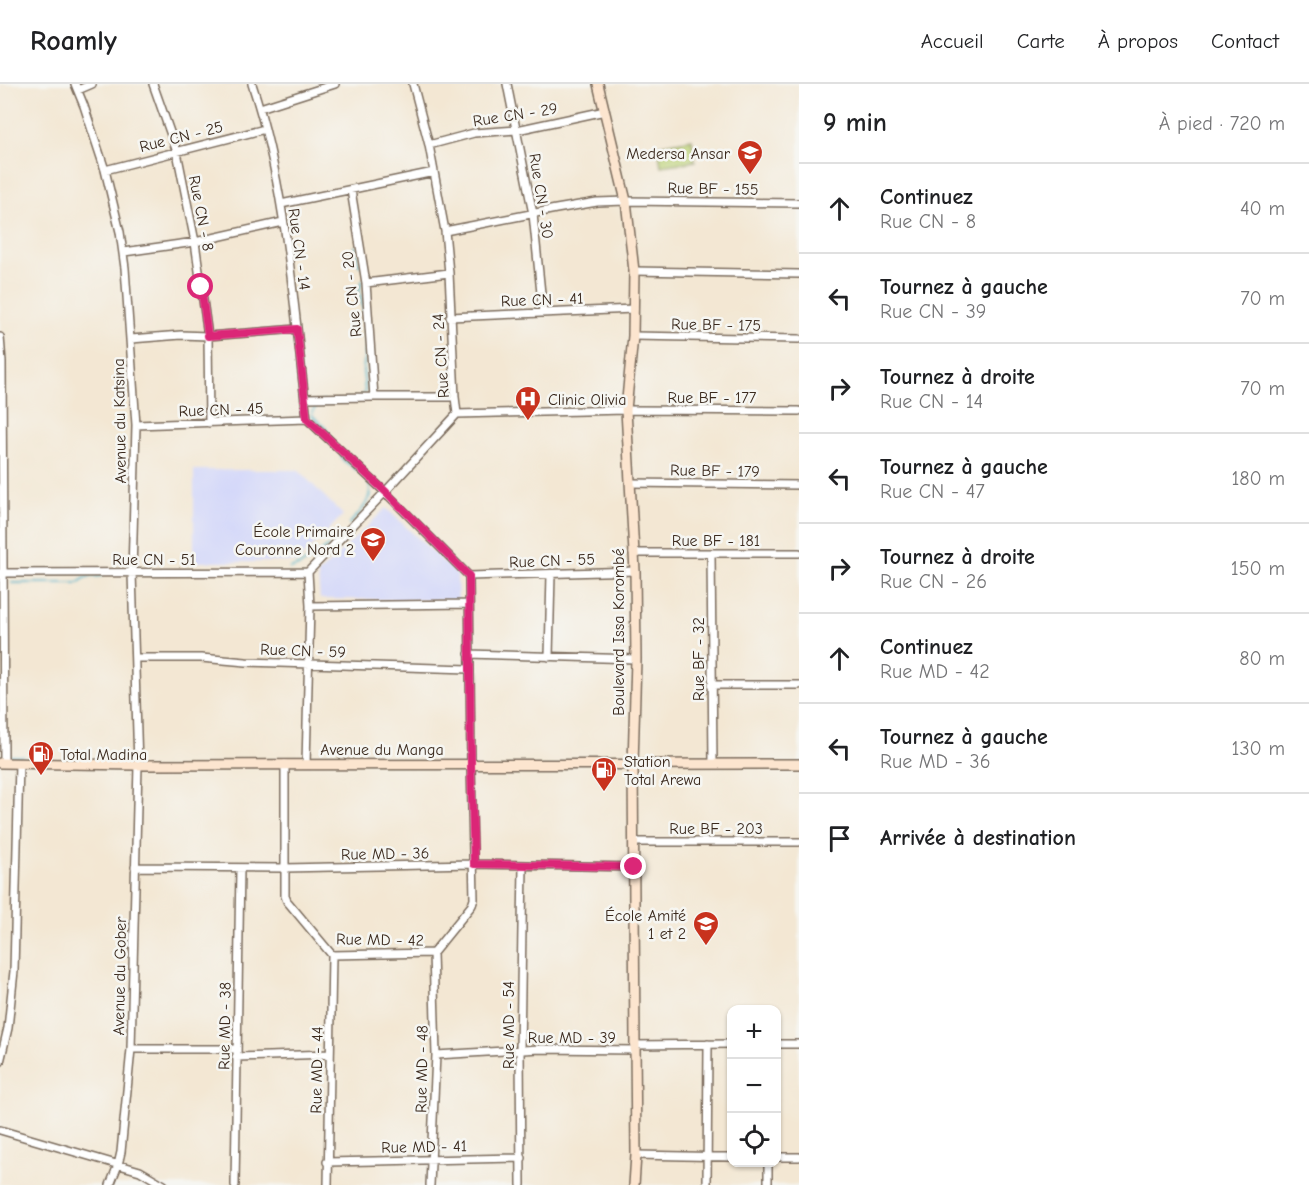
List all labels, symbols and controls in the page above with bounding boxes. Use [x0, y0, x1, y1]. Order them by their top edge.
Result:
text: Roamly [30, 25, 117, 57]
text: Accueil [921, 29, 984, 53]
text: Carte [1017, 29, 1065, 53]
text: À propos [1098, 29, 1178, 53]
text: Contact [1211, 29, 1279, 53]
street label: Rue CN - 29 [472, 99, 559, 131]
text: 9 min [823, 108, 887, 138]
text: À pied · 720 m [1159, 112, 1285, 135]
street label: Rue CN - 25 [138, 118, 225, 156]
school or university icon: Medersa Ansar [735, 138, 765, 176]
place label: Medersa Ansar [626, 145, 731, 163]
street label: Rue CN - 30 [525, 152, 557, 240]
street label: Rue CN - 8 [185, 174, 217, 253]
street label: Rue BF - 155 [667, 179, 759, 199]
text: Continuez [880, 184, 973, 210]
icon: ahead [823, 192, 856, 225]
text: 40 m [1240, 197, 1285, 220]
street label: Rue CN - 14 [284, 207, 314, 291]
text: Rue CN - 8 [880, 210, 976, 233]
street label: Rue CN - 20 [339, 250, 365, 338]
route start [187, 273, 213, 299]
text: Tournez à gauche [880, 274, 1048, 300]
icon: left [823, 282, 856, 315]
text: 70 m [1240, 287, 1285, 310]
street label: Rue CN - 41 [500, 290, 584, 310]
text: Rue CN - 39 [880, 300, 986, 323]
street label: Rue CN - 24 [429, 313, 453, 399]
street label: Rue BF - 175 [671, 315, 761, 335]
street label: Avenue du Katsina [110, 358, 130, 484]
text: Tournez à droite [880, 364, 1035, 390]
icon: right [823, 372, 856, 405]
text: 70 m [1240, 377, 1285, 400]
hospital icon: Clinic Olivia [513, 384, 543, 422]
street label: Rue BF - 177 [668, 389, 757, 407]
text: Rue CN - 14 [880, 390, 983, 413]
place label: Clinic Olivia [548, 391, 627, 409]
street label: Rue CN - 45 [178, 400, 264, 420]
text: Tournez à gauche [880, 454, 1048, 480]
street label: Rue BF - 179 [670, 461, 760, 481]
icon: left [823, 462, 856, 495]
text: 180 m [1231, 467, 1285, 490]
text: Rue CN - 47 [880, 480, 985, 503]
place label: École Primaire Couronne Nord 2 [235, 522, 354, 559]
school or university icon: École Primaire Couronne Nord 2 [358, 525, 388, 563]
street label: Rue BF - 181 [672, 532, 760, 550]
text: Tournez à droite [880, 544, 1035, 570]
street label: Boulevard Issa Korombé [610, 548, 628, 716]
street label: Rue CN - 51 [112, 551, 196, 569]
street label: Rue CN - 55 [509, 551, 595, 571]
icon: right [823, 552, 856, 585]
text: 150 m [1231, 557, 1285, 580]
text: Rue CN - 26 [880, 570, 987, 593]
street label: Rue BF - 32 [690, 617, 708, 701]
text: Continuez [880, 634, 973, 660]
street label: Rue CN - 59 [260, 641, 346, 661]
icon: ahead [823, 642, 856, 675]
text: 80 m [1239, 647, 1285, 670]
text: Rue MD - 42 [880, 660, 990, 683]
text: Tournez à gauche [880, 724, 1048, 750]
icon: left [823, 732, 856, 765]
text: 130 m [1232, 737, 1285, 760]
fuel station icon: Total Madina [26, 739, 56, 777]
street label: Avenue du Manga [320, 741, 444, 759]
place label: Total Madina [60, 746, 147, 764]
text: Rue MD - 36 [880, 750, 991, 773]
place label: Station Total Arewa [624, 753, 701, 789]
fuel station icon: Station Total Arewa [589, 755, 619, 793]
street label: Rue BF - 203 [669, 820, 763, 838]
icon: arrive [823, 822, 856, 855]
text: Arrivée à destination [880, 825, 1076, 851]
street label: Rue MD - 36 [341, 844, 429, 864]
route end [620, 853, 646, 879]
place label: École Amité 1 et 2 [605, 906, 686, 943]
school or university icon: École Amité 1 et 2 [691, 909, 721, 947]
street label: Avenue du Gober [110, 916, 130, 1036]
street label: Rue MD - 42 [336, 930, 424, 950]
street label: Rue MD - 54 [500, 981, 518, 1069]
street label: Rue MD - 38 [215, 982, 235, 1070]
map controls [727, 1005, 781, 1167]
button: + [727, 1005, 781, 1059]
street label: Rue MD - 48 [412, 1025, 432, 1113]
street label: Rue MD - 44 [307, 1026, 327, 1114]
street label: Rue MD - 39 [528, 1029, 616, 1047]
button: − [727, 1059, 781, 1113]
button: locate [727, 1113, 781, 1167]
street label: Rue MD - 41 [381, 1137, 467, 1157]

